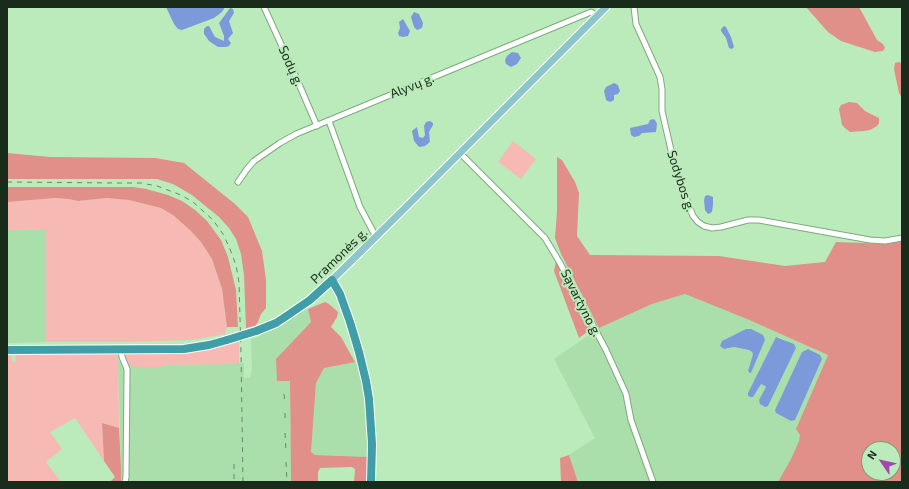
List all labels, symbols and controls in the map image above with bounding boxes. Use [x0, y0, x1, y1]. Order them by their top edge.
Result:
street label: Sodų g. [275, 43, 307, 89]
street label: Alyvų g. [388, 70, 436, 102]
street label: Sodybos g. [664, 148, 698, 214]
street label: Pramonės g. [307, 225, 371, 287]
street label: Sąvartyno g. [557, 267, 605, 339]
north arrow [861, 441, 901, 481]
text: N [864, 448, 879, 462]

